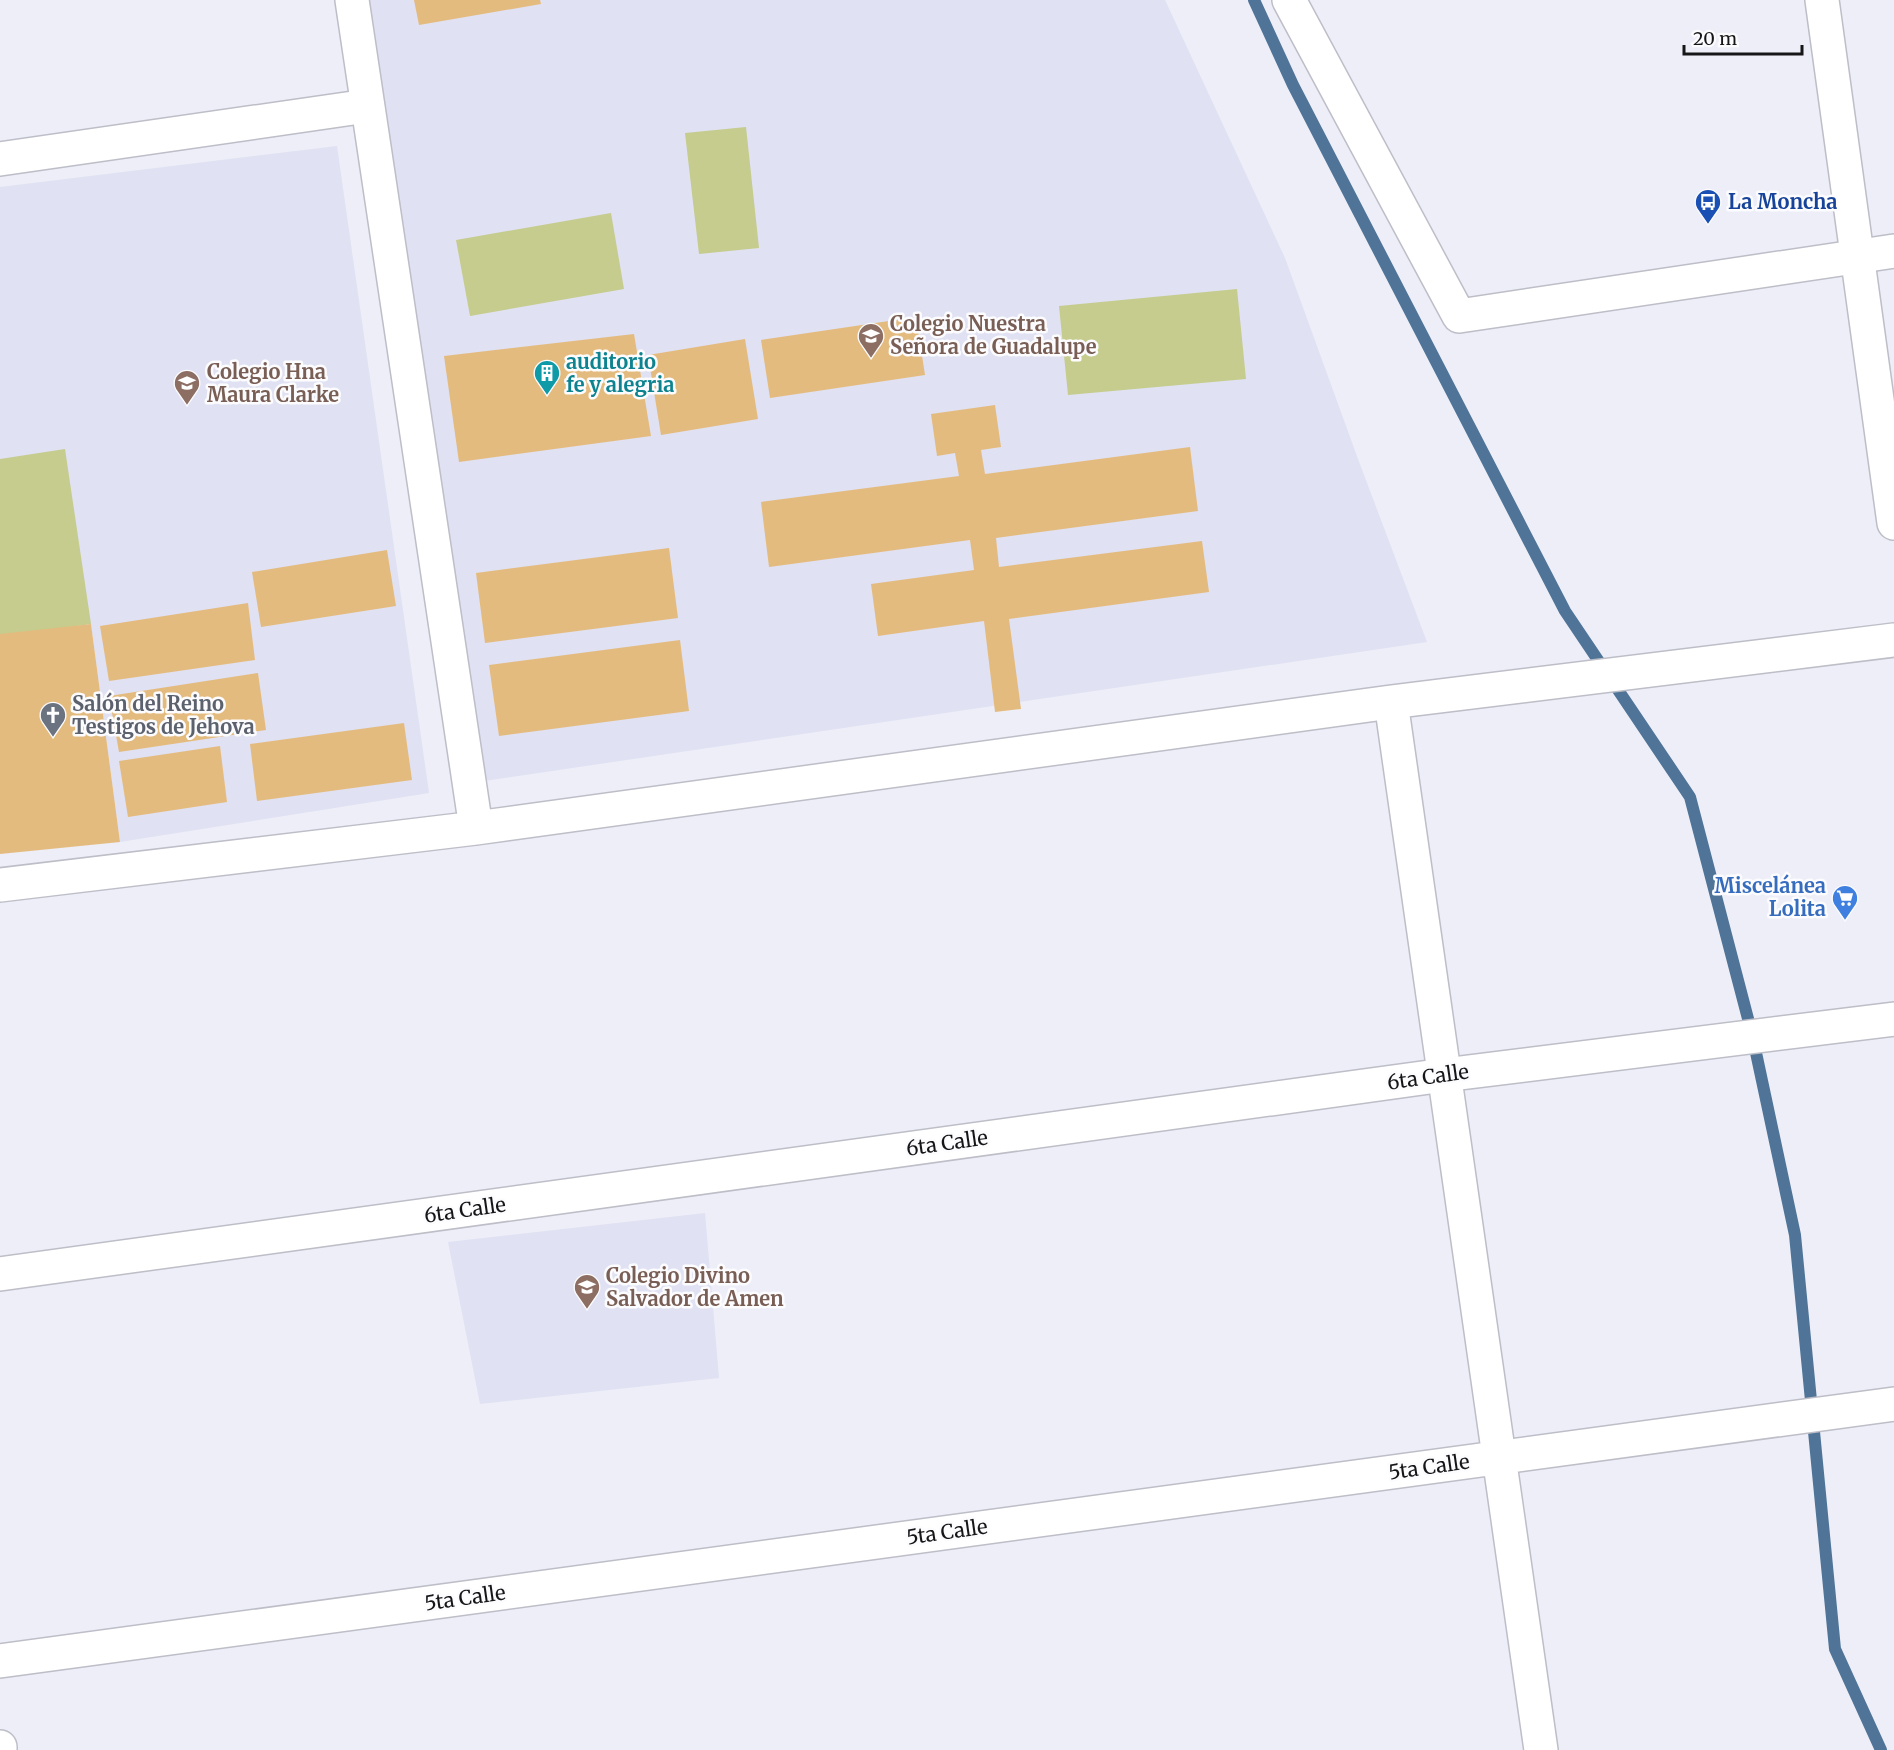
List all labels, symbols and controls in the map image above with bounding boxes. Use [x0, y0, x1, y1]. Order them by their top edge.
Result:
scale bar [1684, 18, 1802, 56]
text: 20 m [1693, 27, 1737, 50]
bus stop icon: La Moncha [1693, 187, 1723, 225]
place label: La Moncha [1728, 189, 1838, 214]
place label: Colegio Nuestra Señora de Guadalupe [890, 311, 1097, 359]
school or university icon: Colegio Nuestra Señora de Guadalupe [856, 321, 886, 359]
place label: auditorio fe y alegria [566, 349, 674, 397]
building icon: auditorio fe y alegria [532, 358, 562, 396]
place label: Colegio Hna Maura Clarke [207, 359, 339, 407]
school or university icon: Colegio Hna Maura Clarke [172, 368, 202, 406]
place label: Salón del Reino Testigos de Jehova [72, 691, 255, 739]
church icon: Salón del Reino Testigos de Jehova [38, 700, 68, 738]
place label: Miscelánea Lolita [1715, 873, 1826, 921]
supermarket icon: Miscelánea Lolita [1830, 883, 1860, 921]
street label: 6ta Calle [1385, 1058, 1470, 1095]
street label: 6ta Calle [904, 1124, 989, 1161]
street label: 6ta Calle [422, 1191, 507, 1228]
place label: Colegio Divino Salvador de Amen [606, 1263, 784, 1311]
school or university icon: Colegio Divino Salvador de Amen [572, 1272, 602, 1310]
street label: 5ta Calle [1387, 1448, 1471, 1485]
street label: 5ta Calle [905, 1513, 989, 1550]
street label: 5ta Calle [423, 1579, 507, 1616]

